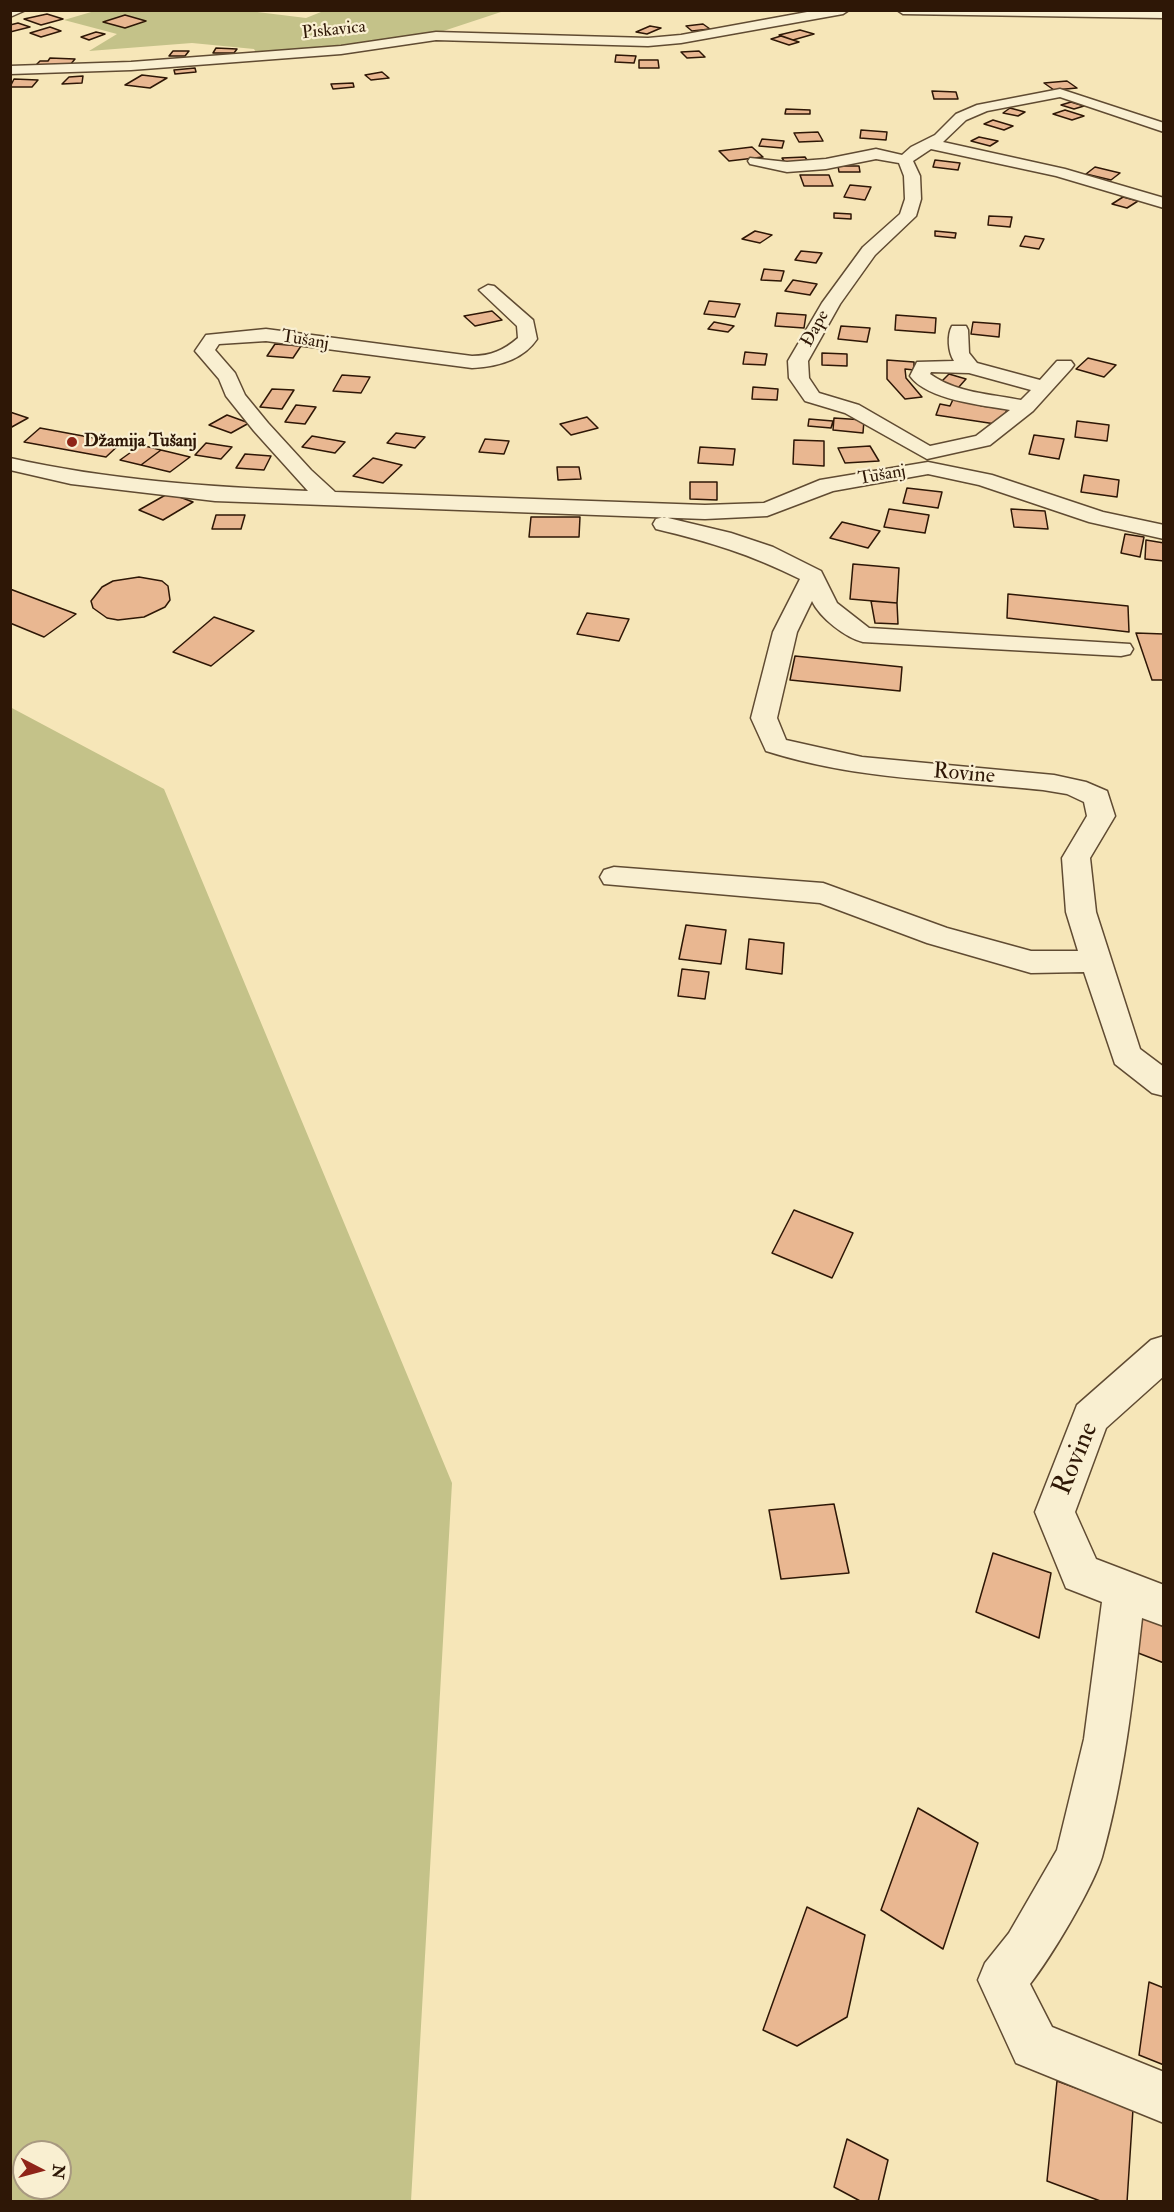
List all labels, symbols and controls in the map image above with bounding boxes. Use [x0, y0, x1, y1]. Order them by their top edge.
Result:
street label: Piskavica [301, 17, 367, 45]
street label: Đape [797, 307, 835, 351]
street label: Tušanj [280, 327, 330, 355]
place label: Džamija Tušanj [84, 431, 197, 453]
marker: Džamija Tušanj [65, 435, 79, 449]
street label: Tušanj [857, 461, 907, 491]
street label: Rovine [932, 759, 996, 791]
street label: Rovine [1047, 1418, 1107, 1500]
north arrow [12, 2140, 72, 2200]
text: N [47, 2163, 69, 2180]

